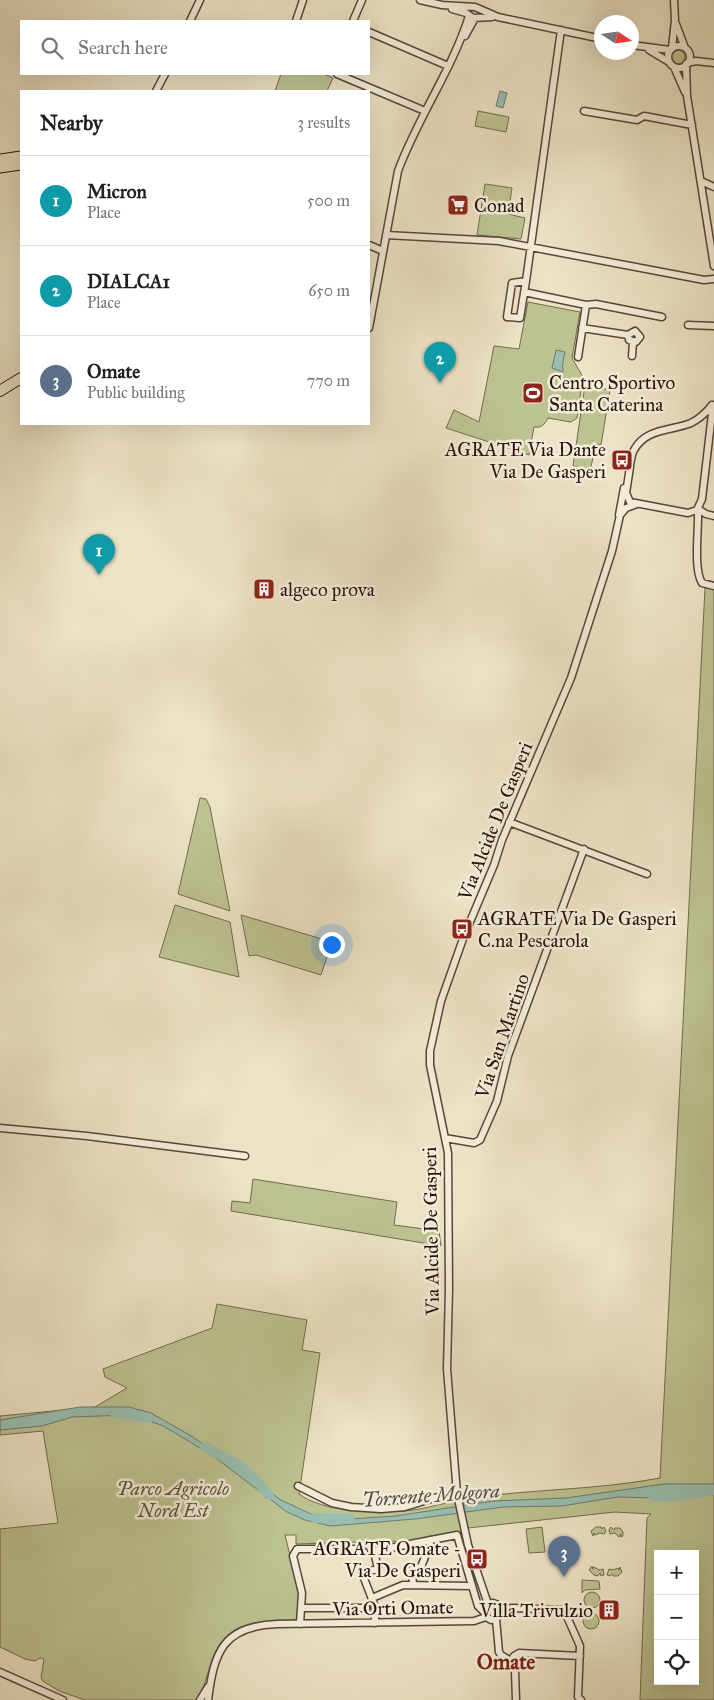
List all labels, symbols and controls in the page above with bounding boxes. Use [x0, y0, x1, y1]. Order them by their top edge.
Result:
north arrow [594, 15, 639, 60]
search box [20, 20, 370, 75]
icon: search [38, 34, 66, 62]
text: Search here [78, 36, 168, 59]
text: Nearby [40, 110, 103, 136]
text: 3 results [297, 113, 350, 132]
text: Micron [87, 180, 147, 203]
text: 1 [53, 191, 59, 210]
text: 500 m [307, 191, 350, 210]
supermarket icon: Conad [446, 193, 470, 217]
place label: Conad [474, 194, 525, 217]
text: Place [87, 203, 121, 222]
text: DIALCA1 [87, 270, 170, 293]
text: 2 [52, 281, 60, 300]
text: 650 m [308, 281, 350, 300]
text: Place [87, 293, 121, 312]
pin: 2 [424, 342, 456, 383]
text: Omate [87, 360, 140, 383]
text: 3 [53, 371, 59, 390]
text: 770 m [307, 371, 350, 390]
place label: Centro Sportivo Santa Caterina [549, 371, 676, 416]
sports icon: Centro Sportivo Santa Caterina [521, 381, 545, 405]
text: Public building [87, 383, 185, 402]
place label: AGRATE Via Dante Via De Gasperi [444, 438, 606, 483]
bus stop icon: AGRATE Via Dante Via De Gasperi [610, 448, 634, 472]
pin: 1 [83, 534, 115, 575]
building icon: algeco prova [252, 577, 276, 601]
place label: algeco prova [280, 578, 376, 602]
street label: Via Alcide De Gasperi [452, 738, 537, 904]
place label: AGRATE Via De Gasperi C.na Pescarola [477, 907, 677, 952]
bus stop icon: AGRATE Via De Gasperi C.na Pescarola [450, 917, 474, 941]
your location [319, 932, 345, 958]
street label: Via San Martino [470, 970, 534, 1102]
street label: Via Alcide De Gasperi [418, 1146, 444, 1317]
park label: Parco Agricolo Nord Est [117, 1477, 229, 1522]
water label: Torrente Molgora [361, 1478, 501, 1512]
pin: 3 [548, 1536, 580, 1577]
place label: AGRATE Omate - Via De Gasperi [312, 1537, 461, 1582]
bus stop icon: AGRATE Omate - Via De Gasperi [465, 1547, 489, 1571]
map controls [654, 1550, 699, 1685]
button: + [654, 1550, 699, 1595]
street label: Via Orti Omate [331, 1595, 454, 1621]
button: − [654, 1595, 699, 1640]
building icon: Villa Trivulzio [597, 1598, 621, 1622]
place label: Villa Trivulzio [478, 1599, 593, 1622]
button: locate [654, 1640, 699, 1685]
district label: Omate [477, 1649, 536, 1675]

